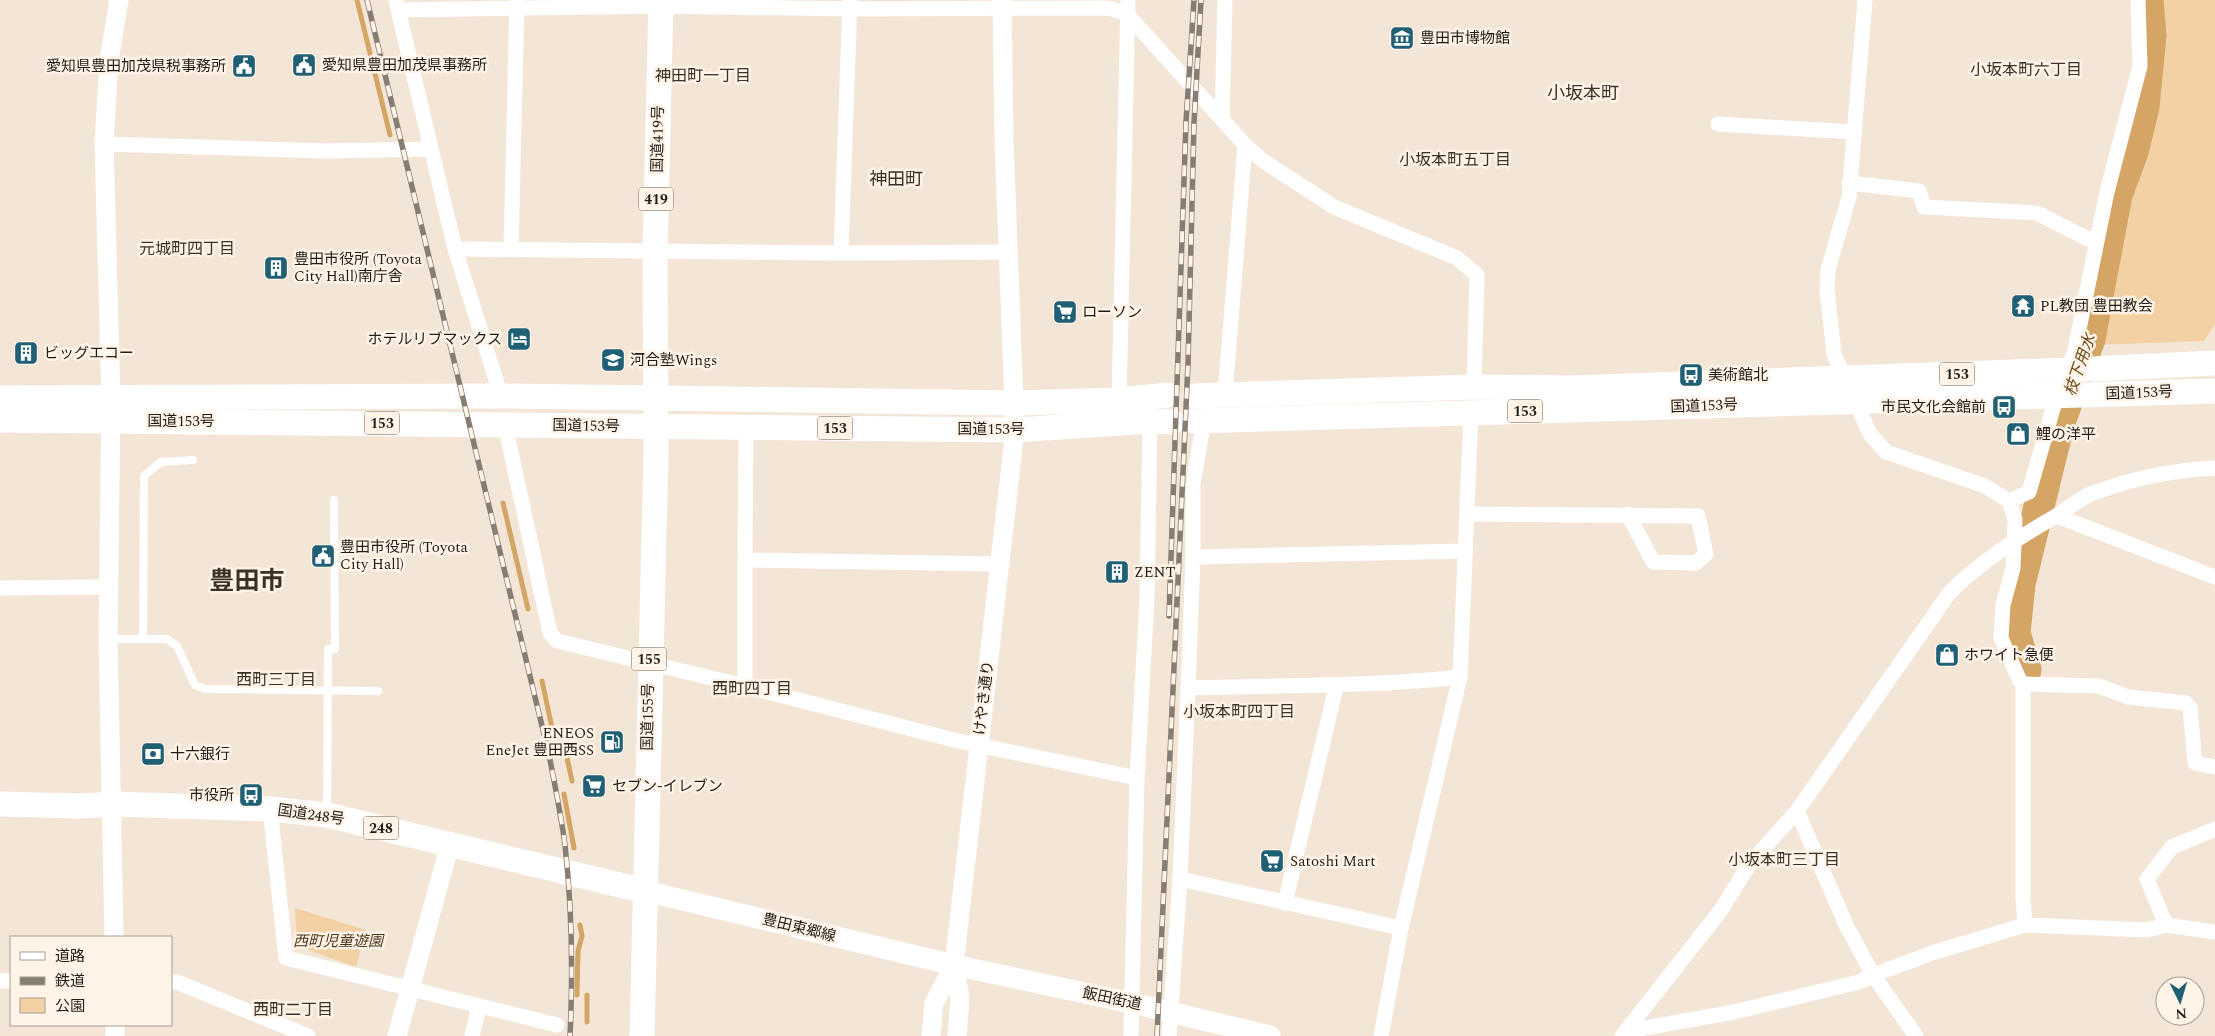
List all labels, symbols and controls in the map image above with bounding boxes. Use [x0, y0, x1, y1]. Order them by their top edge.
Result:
museum icon: 豊田市博物館 [1389, 25, 1415, 51]
place label: 豊田市博物館 [1420, 27, 1510, 50]
public building icon: 愛知県豊田加茂県事務所 [291, 52, 317, 78]
public building icon: 愛知県豊田加茂県税事務所 [231, 53, 257, 79]
place label: 愛知県豊田加茂県事務所 [322, 54, 487, 77]
place label: 愛知県豊田加茂県税事務所 [46, 55, 226, 78]
district label: 小坂本町六丁目 [1970, 58, 2082, 82]
district label: 神田町一丁目 [655, 64, 751, 88]
district label: 小坂本町 [1547, 80, 1619, 107]
street label: 国道419号 [646, 105, 670, 173]
district label: 小坂本町五丁目 [1399, 148, 1511, 172]
district label: 神田町 [869, 166, 923, 193]
road number: 419 [638, 188, 674, 210]
district label: 元城町四丁目 [139, 237, 235, 261]
place label: 豊田市役所 (Toyota City Hall)南庁舎 [294, 248, 423, 288]
building icon: 豊田市役所 (Toyota City Hall)南庁舎 [263, 255, 289, 281]
temple icon: PL教団 豊田教会 [2010, 293, 2036, 319]
place label: PL教団 豊田教会 [2040, 295, 2153, 318]
supermarket icon: ローソン [1052, 299, 1078, 325]
place label: ローソン [1082, 301, 1142, 324]
hotel icon: ホテルリブマックス [506, 326, 532, 352]
place label: ホテルリブマックス [367, 328, 502, 351]
water label: 枝下用水 [2058, 329, 2102, 399]
building icon: ビッグエコー [13, 340, 39, 366]
place label: ビッグエコー [44, 342, 134, 365]
school or university icon: 河合塾Wings [600, 347, 626, 373]
place label: 河合塾Wings [630, 349, 717, 372]
bus stop icon: 美術館北 [1678, 362, 1704, 388]
road number: 153 [1940, 362, 1974, 386]
place label: 美術館北 [1708, 364, 1768, 387]
street label: 国道153号 [2105, 380, 2173, 406]
street label: 国道153号 [1670, 393, 1738, 419]
bus stop icon: 市民文化会館前 [1991, 394, 2017, 420]
place label: 市民文化会館前 [1881, 396, 1986, 419]
road number: 153 [1508, 400, 1542, 422]
street label: 国道153号 [147, 410, 215, 433]
road number: 153 [364, 412, 400, 434]
street label: 国道153号 [552, 414, 620, 438]
road number: 153 [818, 416, 852, 439]
street label: 国道153号 [957, 418, 1025, 441]
shop icon: 鯉の洋平 [2005, 421, 2031, 447]
place label: 鯉の洋平 [2036, 423, 2096, 446]
place label: 豊田市役所 (Toyota City Hall) [340, 536, 469, 576]
public building icon: 豊田市役所 (Toyota City Hall) [310, 543, 336, 569]
building icon: ZENT [1104, 559, 1130, 585]
place label: ZENT [1134, 561, 1176, 584]
district label: 豊田市 [209, 563, 285, 601]
shop icon: ホワイト急便 [1934, 642, 1960, 668]
place label: ホワイト急便 [1964, 644, 2054, 667]
road number: 155 [632, 648, 666, 671]
street label: けやき通り [968, 659, 1000, 737]
district label: 西町三丁目 [236, 668, 316, 692]
district label: 西町四丁目 [712, 677, 792, 701]
street label: 国道155号 [636, 683, 660, 751]
district label: 小坂本町四丁目 [1183, 700, 1295, 724]
place label: ENEOS EneJet 豊田西SS [485, 722, 594, 762]
fuel station icon: ENEOS EneJet 豊田西SS [599, 729, 625, 755]
bank icon: 十六銀行 [140, 741, 166, 767]
place label: 十六銀行 [170, 743, 230, 766]
supermarket icon: セブン-イレブン [581, 773, 607, 799]
place label: セブン-イレブン [612, 775, 723, 798]
bus stop icon: 市役所 [238, 782, 264, 808]
place label: 市役所 [189, 784, 234, 807]
street label: 国道248号 [276, 799, 346, 831]
road number: 248 [364, 816, 398, 840]
supermarket icon: Satoshi Mart [1259, 848, 1285, 874]
district label: 小坂本町三丁目 [1728, 848, 1840, 872]
place label: Satoshi Mart [1290, 850, 1376, 873]
street label: 豊田東郷線 [760, 908, 838, 948]
park label: 西町児童遊園 [293, 930, 385, 953]
legend [10, 936, 172, 1026]
text: 道路 [55, 945, 85, 968]
text: 鉄道 [55, 970, 85, 993]
north arrow [2155, 976, 2205, 1026]
street label: 飯田街道 [1080, 982, 1144, 1016]
text: 公園 [55, 995, 85, 1018]
district label: 西町二丁目 [253, 998, 333, 1022]
text: N [2174, 1002, 2188, 1024]

